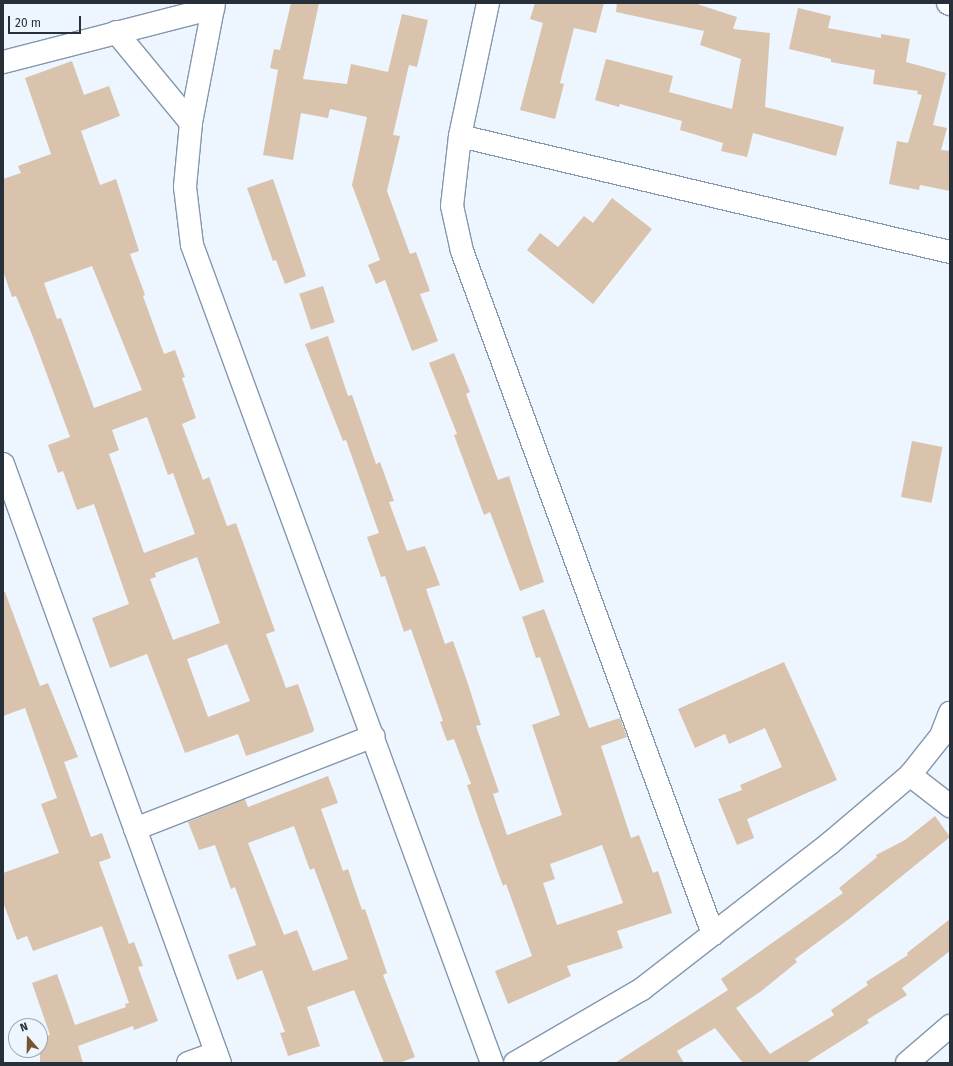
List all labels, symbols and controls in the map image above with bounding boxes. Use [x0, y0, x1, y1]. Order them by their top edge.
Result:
scale bar [10, 8, 83, 34]
text: 20 m [15, 16, 41, 30]
north arrow [8, 1018, 48, 1058]
text: N [18, 1020, 30, 1035]

